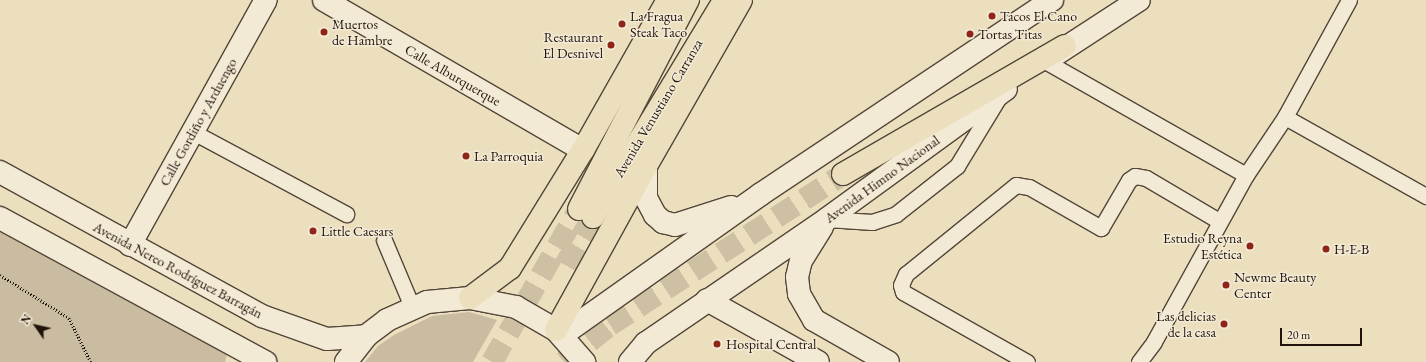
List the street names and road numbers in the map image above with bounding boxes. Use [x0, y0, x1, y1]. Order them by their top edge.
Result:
street label: Avenida Venustiano Carranza [610, 36, 706, 180]
street label: Calle Alburquerque [402, 41, 504, 109]
street label: Calle Gordiño y Arduengo [156, 55, 240, 189]
street label: Avenida Himno Nacional [821, 132, 943, 226]
street label: Avenida Nereo Rodríguez Barragán [90, 218, 266, 322]

